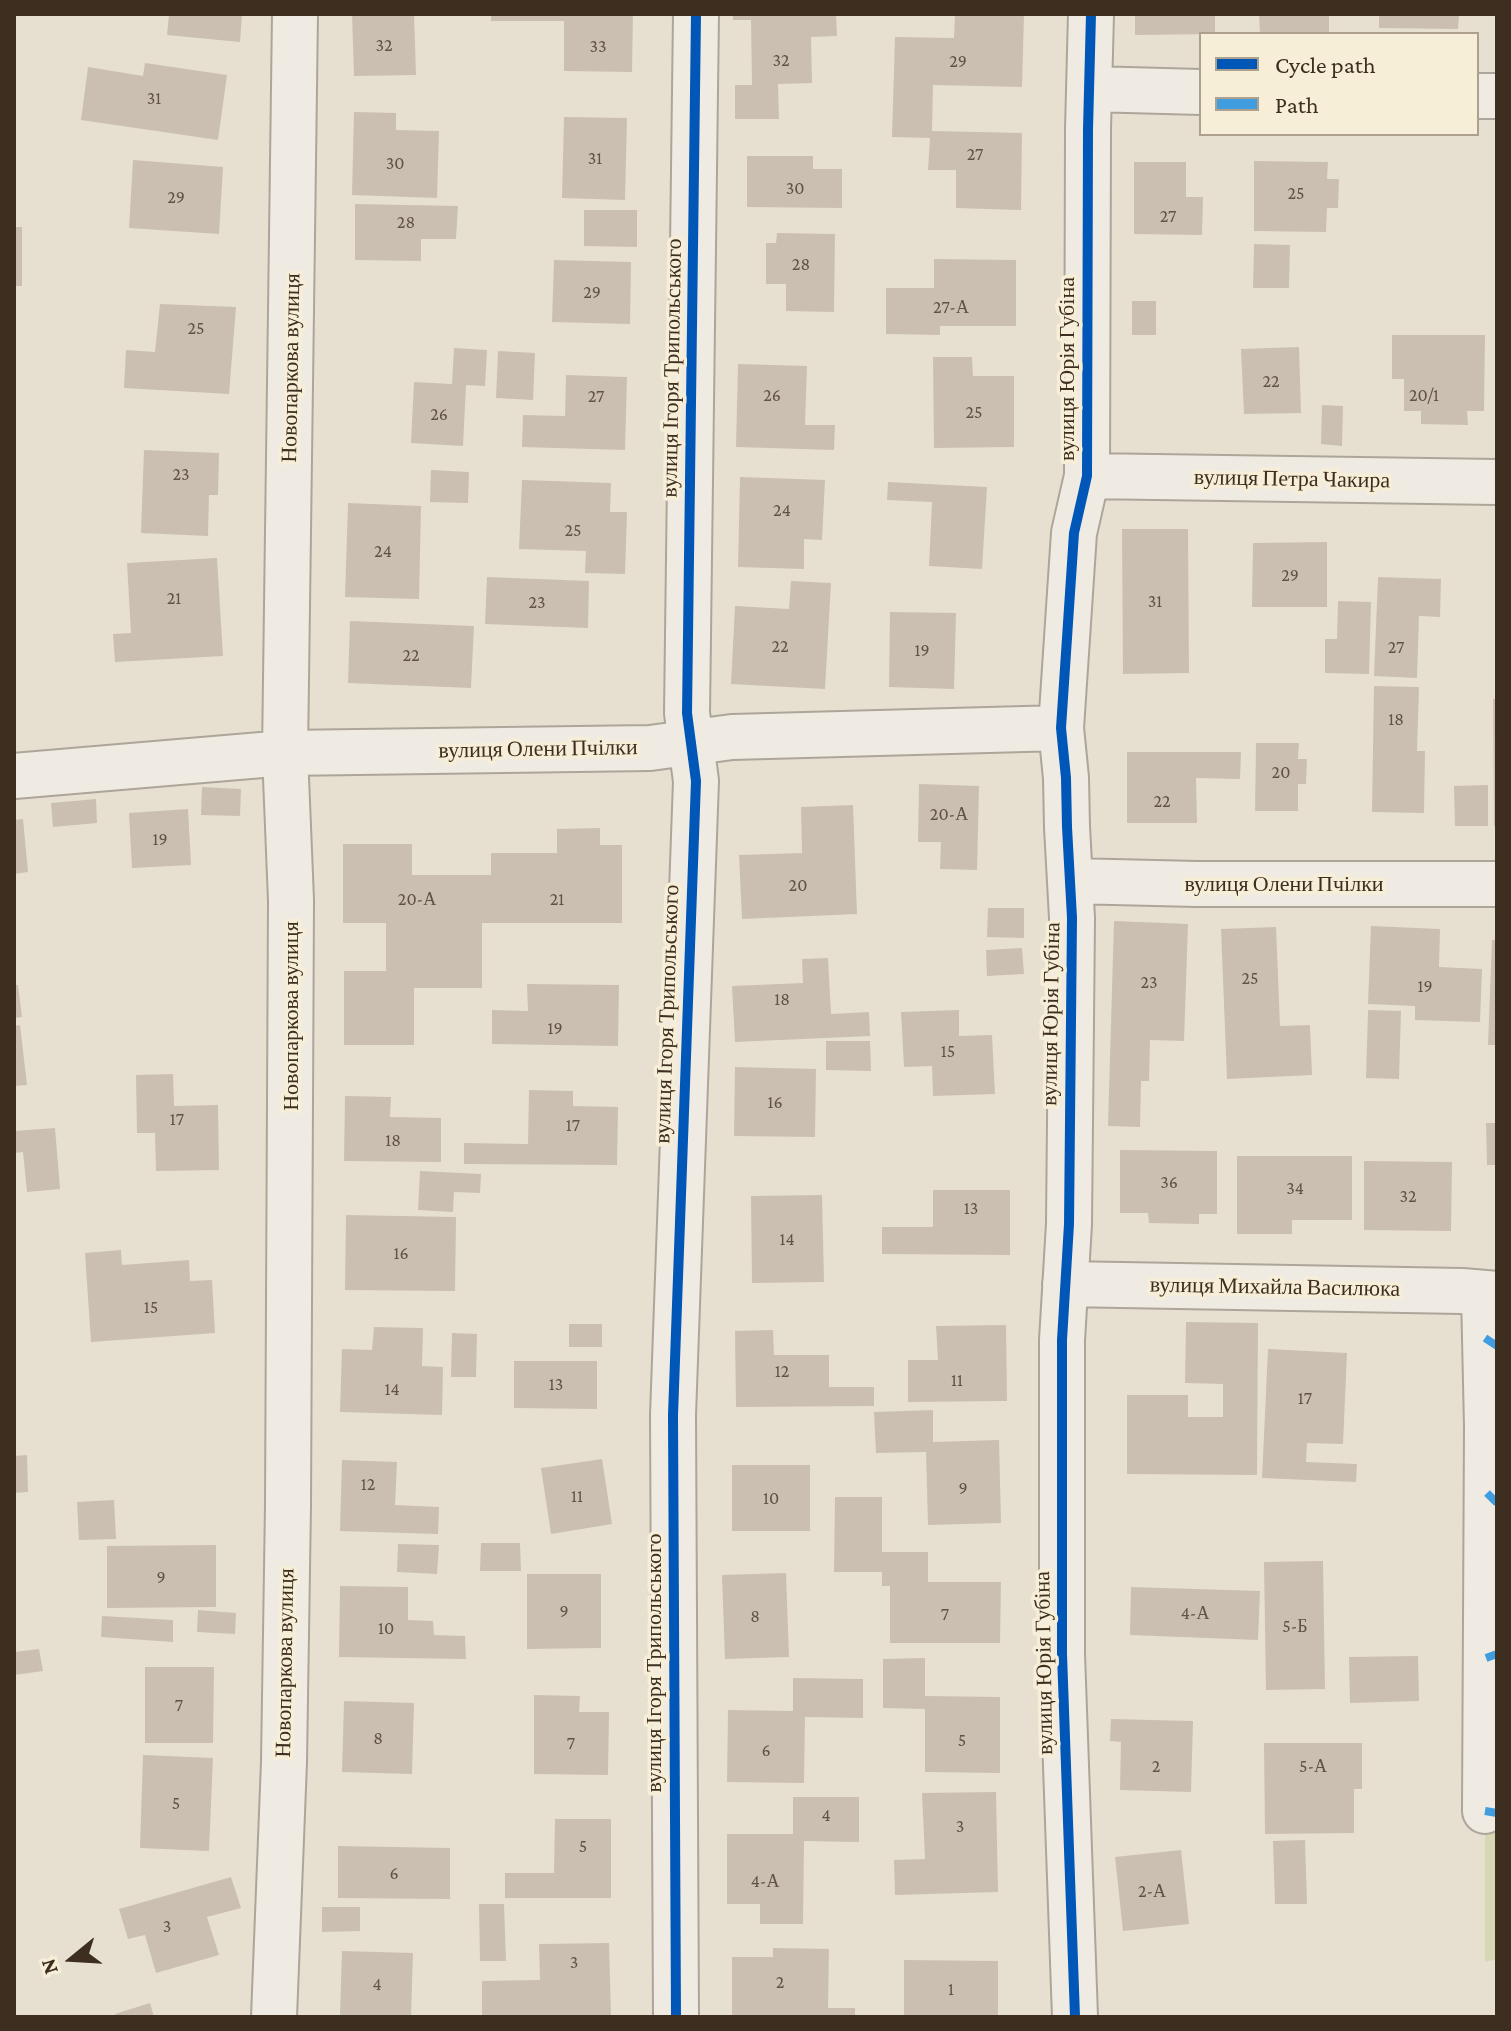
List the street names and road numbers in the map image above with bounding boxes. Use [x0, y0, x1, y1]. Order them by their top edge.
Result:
street label: вулиця Ігоря Трипольського [657, 238, 687, 498]
street label: Новопаркова вулиця [276, 273, 306, 463]
street label: вулиця Юрія Губіна [1054, 277, 1080, 461]
street label: вулиця Петра Чакира [1194, 464, 1390, 494]
street label: вулиця Олени Пчілки [438, 734, 638, 764]
street label: вулиця Олени Пчілки [1184, 871, 1384, 897]
street label: вулиця Ігоря Трипольського [649, 884, 685, 1144]
street label: Новопаркова вулиця [278, 921, 304, 1111]
street label: вулиця Юрія Губіна [1036, 922, 1066, 1106]
street label: вулиця Михайла Василюка [1150, 1272, 1400, 1302]
street label: вулиця Ігоря Трипольського [641, 1533, 667, 1793]
street label: Новопаркова вулиця [270, 1568, 300, 1758]
street label: вулиця Юрія Губіна [1029, 1571, 1059, 1755]

